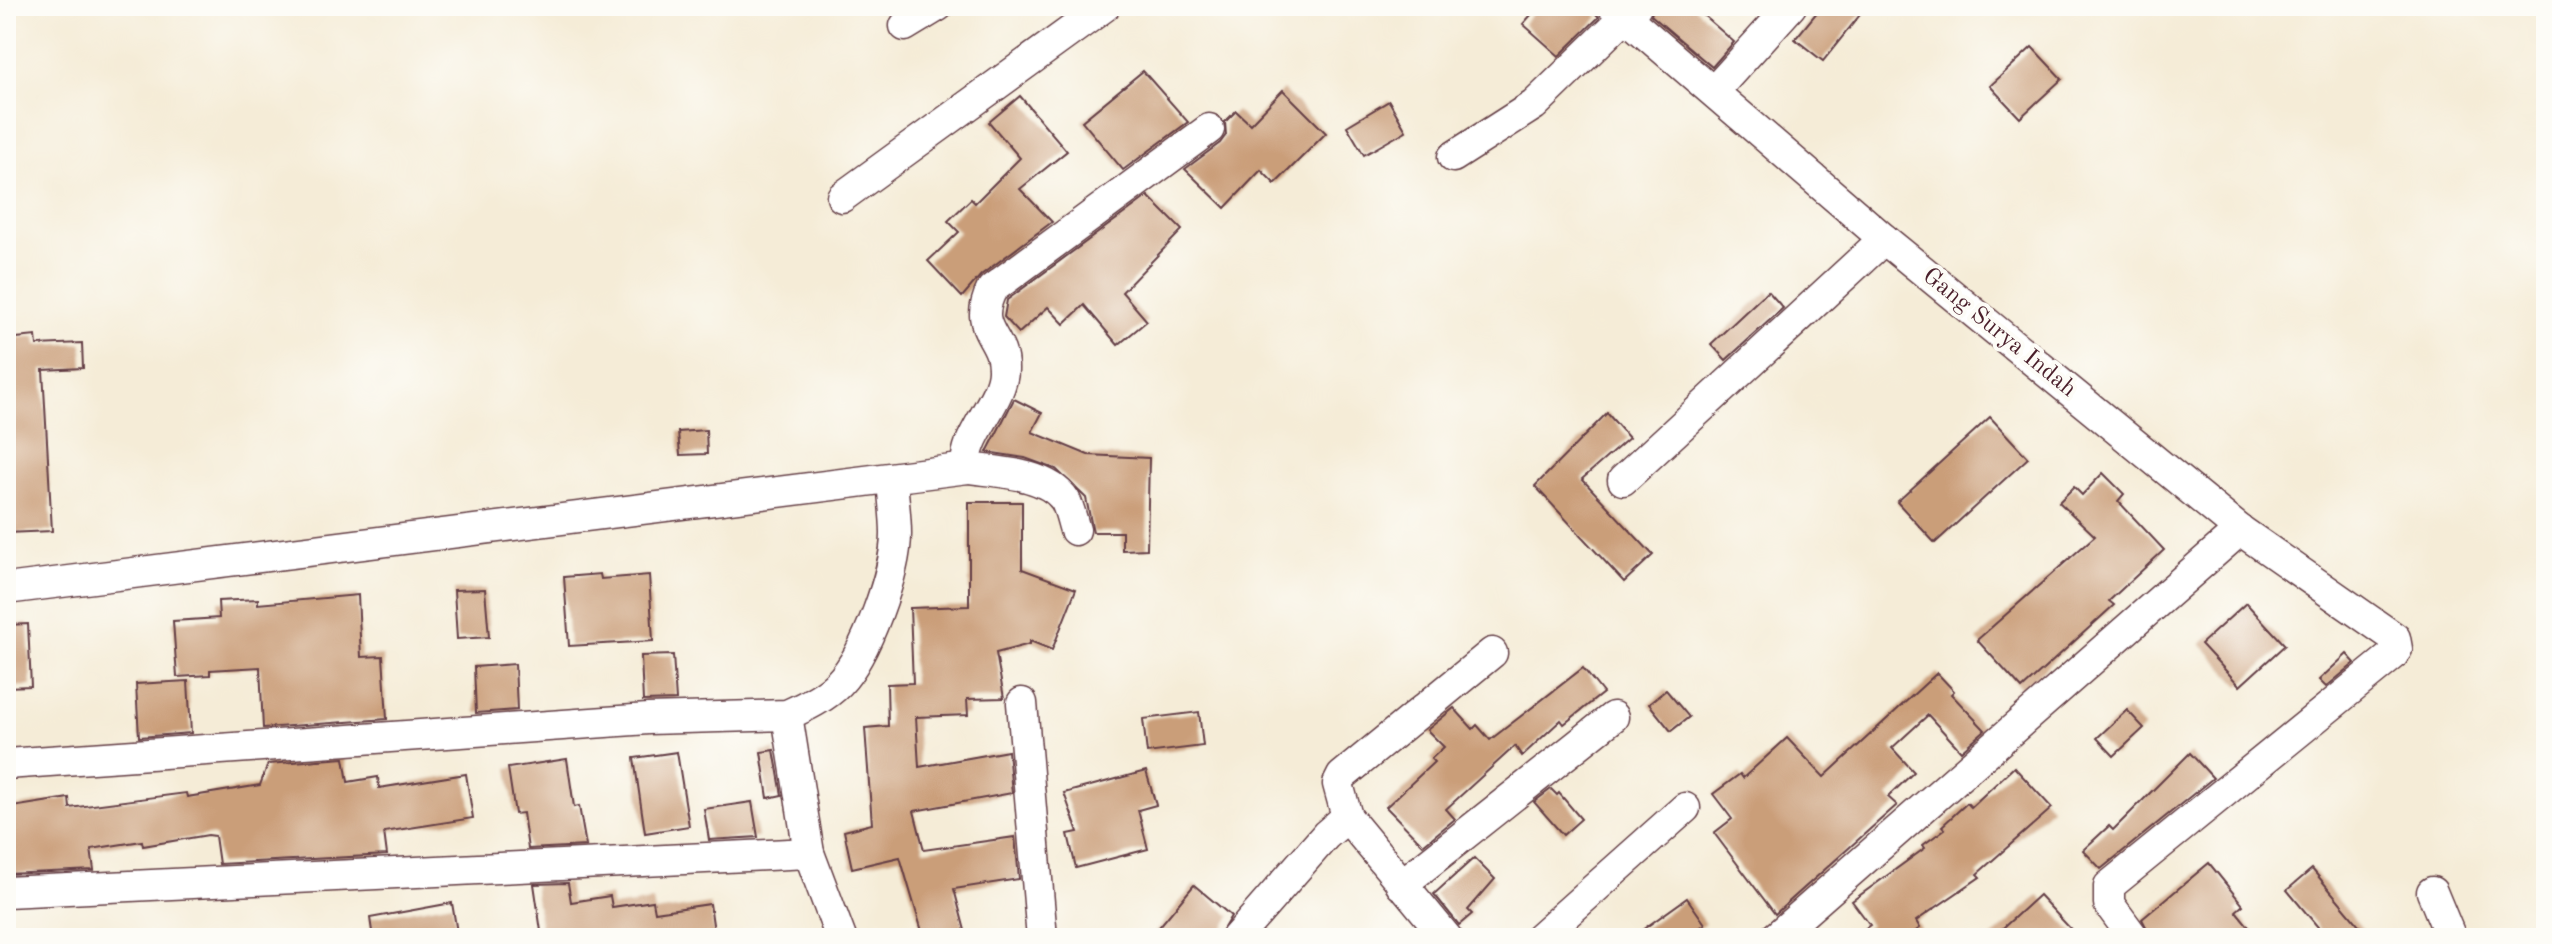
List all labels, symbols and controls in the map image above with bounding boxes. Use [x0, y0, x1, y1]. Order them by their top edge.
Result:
street label: Gang Surya Indah [1918, 264, 2080, 402]

